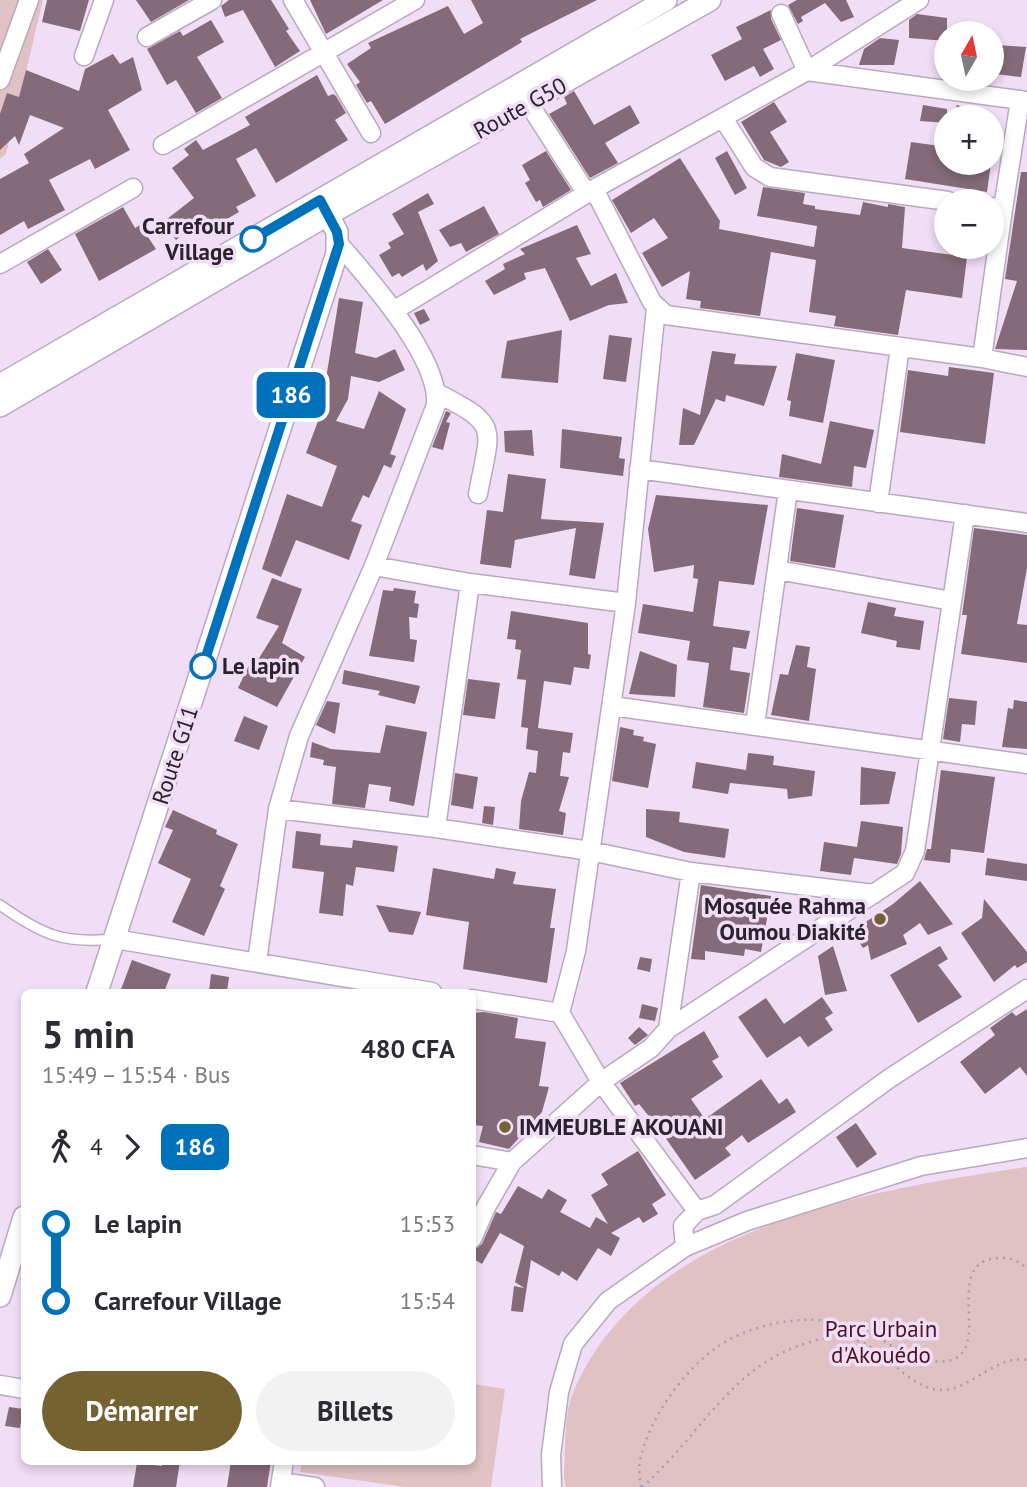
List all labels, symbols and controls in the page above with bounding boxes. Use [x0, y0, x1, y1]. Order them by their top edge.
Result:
north arrow [934, 21, 1004, 91]
map controls [934, 21, 1004, 259]
street label: Route G50 [468, 70, 571, 145]
button: + [934, 105, 1004, 175]
button: − [934, 189, 1004, 259]
place label: Carrefour Village [142, 211, 235, 266]
marker: Carrefour Village [240, 226, 266, 252]
line badge: 186 [251, 372, 331, 418]
text: 186 [271, 379, 311, 410]
place label: Le lapin [222, 651, 300, 680]
marker: Le lapin [190, 653, 216, 679]
street label: Route G11 [145, 702, 204, 808]
place label: Mosquée Rahma Oumou Diakité [704, 891, 866, 946]
marker: Mosquée Rahma Oumou Diakité [872, 911, 888, 927]
text: 5 min [42, 1009, 135, 1058]
text: 480 CFA [361, 1032, 455, 1065]
text: 15:49 – 15:54 · Bus [42, 1060, 230, 1089]
place label: IMMEUBLE AKOUANI [519, 1112, 723, 1141]
marker: IMMEUBLE AKOUANI [497, 1119, 513, 1135]
icon: walk [42, 1128, 80, 1166]
icon: forward [113, 1128, 151, 1166]
text: 186 [175, 1131, 215, 1162]
text: 4 [90, 1132, 103, 1161]
text: Le lapin [94, 1207, 182, 1240]
text: 15:53 [400, 1209, 455, 1238]
text: Carrefour Village [94, 1284, 282, 1317]
text: 15:54 [400, 1286, 455, 1315]
park label: Parc Urbain d'Akouédo [825, 1314, 937, 1369]
button: Démarrer [42, 1371, 242, 1451]
button: Billets [256, 1371, 455, 1451]

